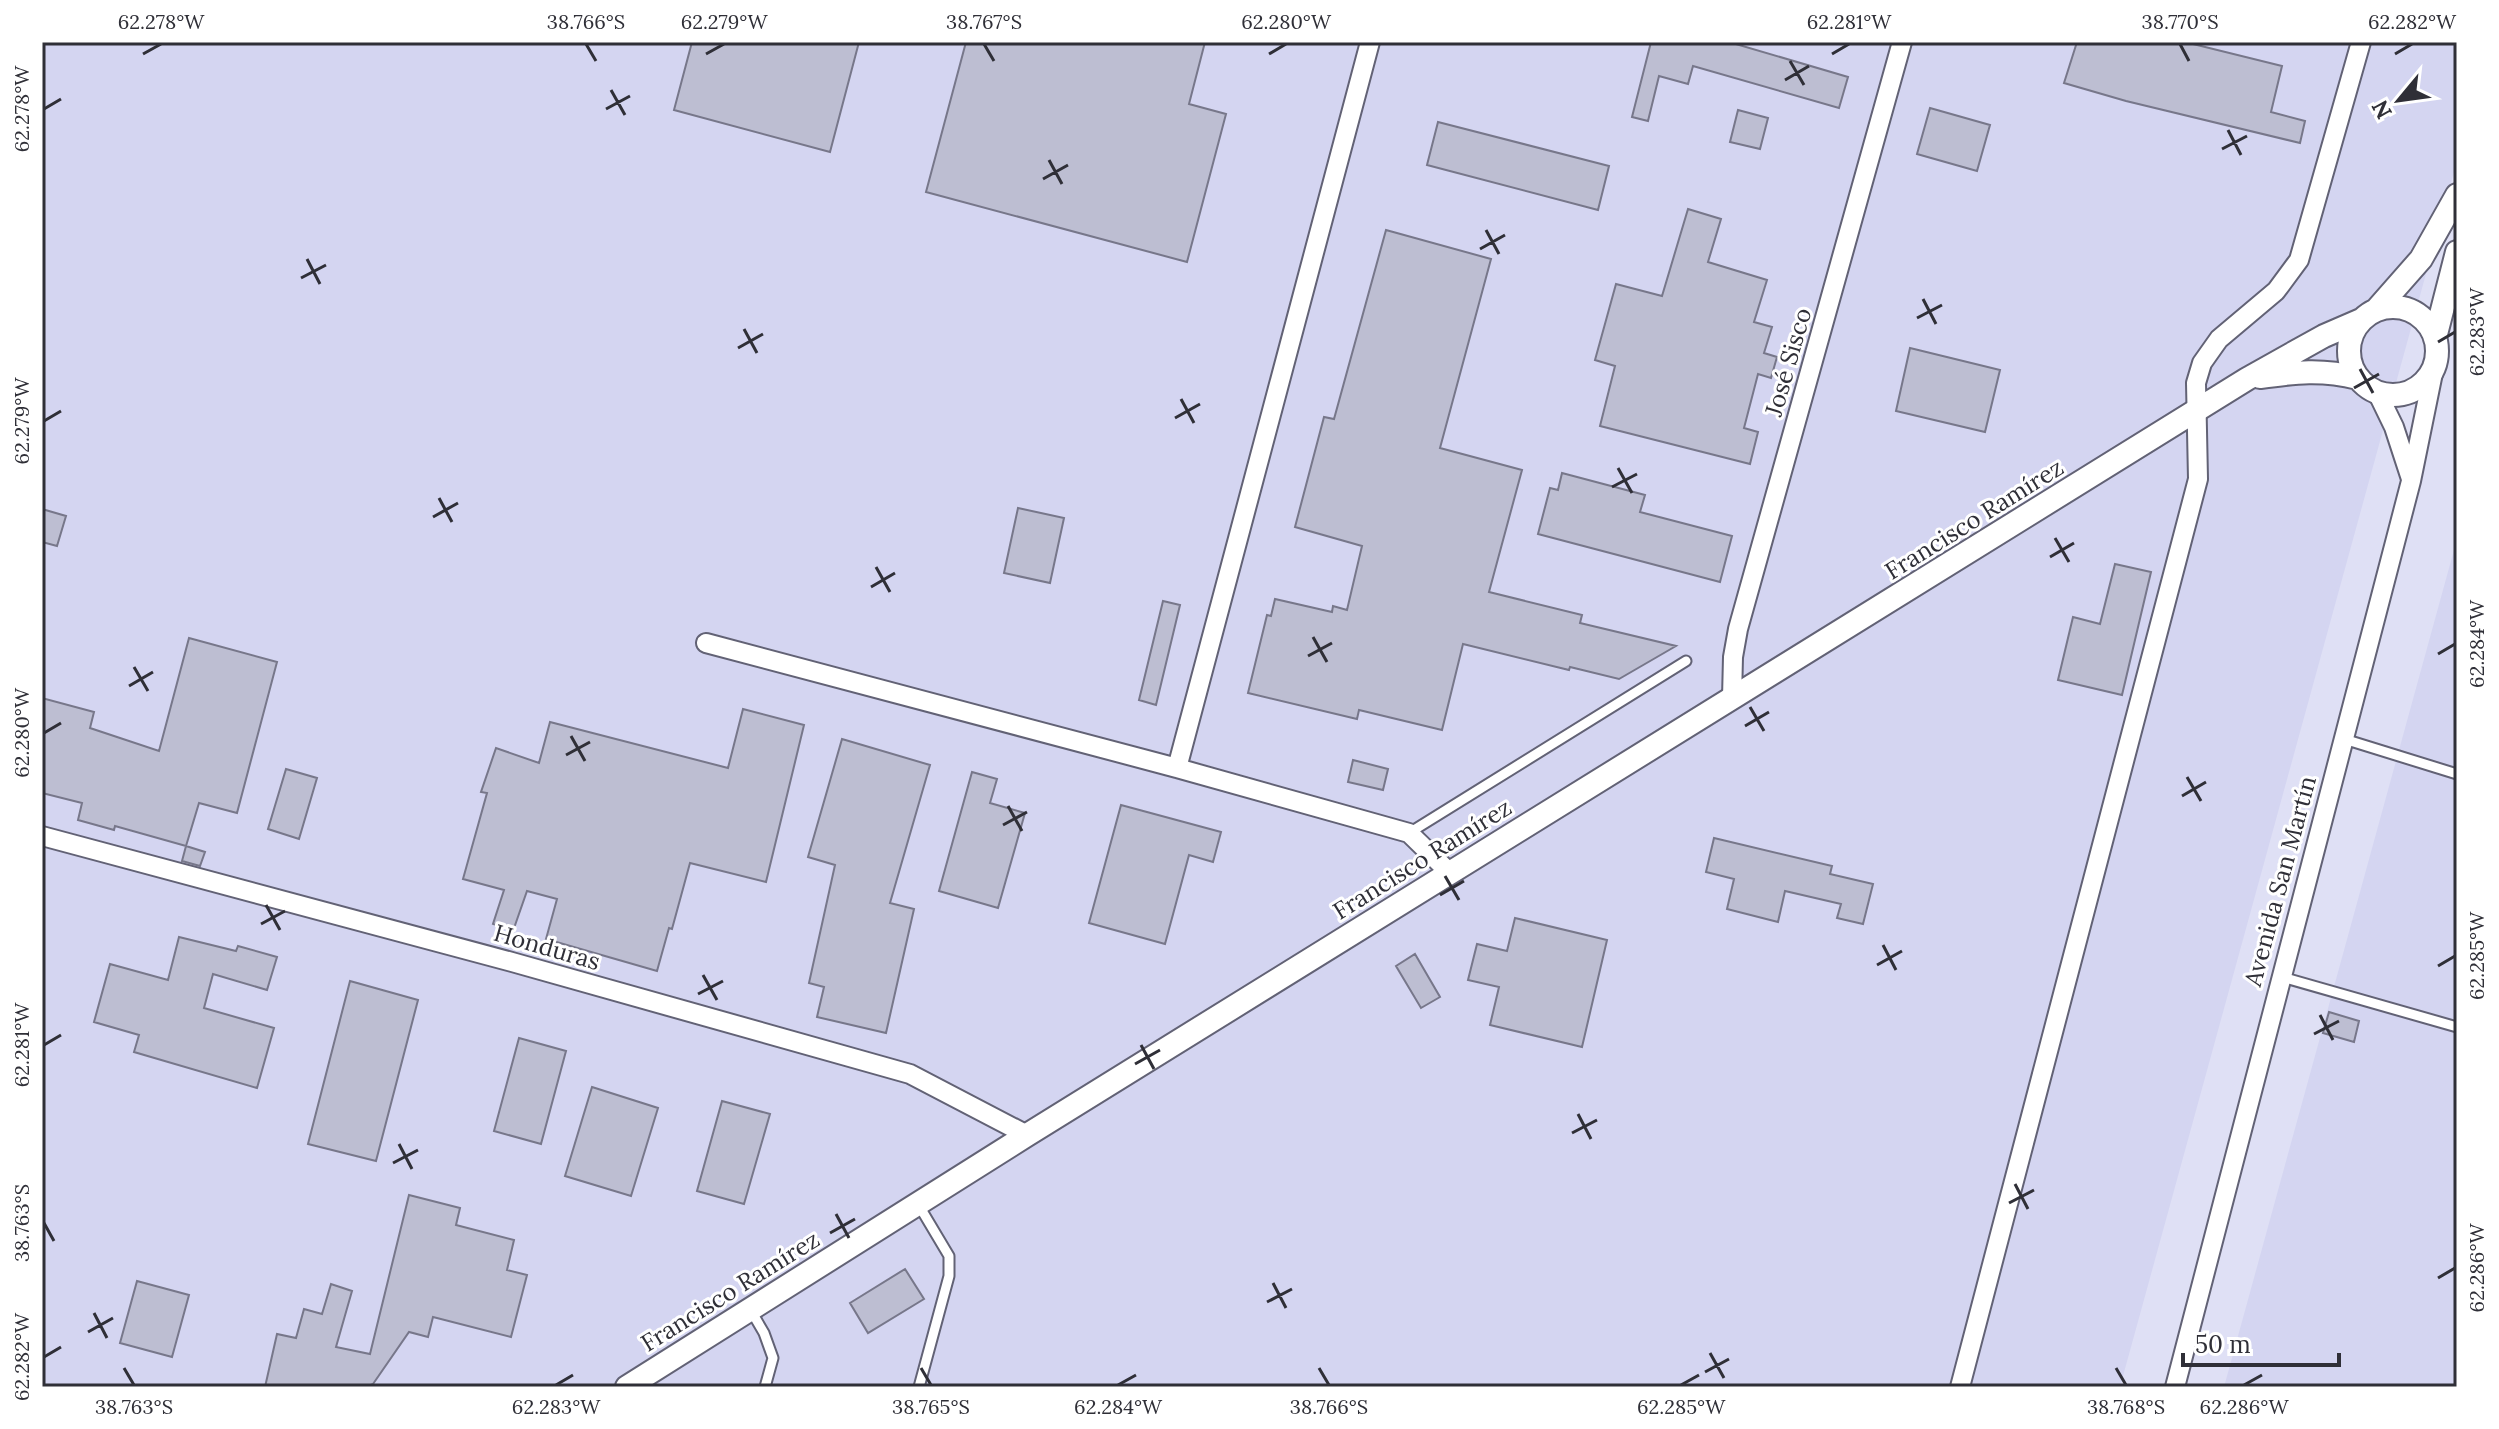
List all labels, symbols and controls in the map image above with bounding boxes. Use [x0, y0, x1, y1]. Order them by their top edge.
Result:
text: 62.278°W [118, 9, 205, 34]
text: 38.766°S [547, 9, 625, 34]
text: 62.279°W [681, 9, 768, 34]
text: 38.767°S [946, 9, 1022, 34]
text: 62.280°W [1241, 9, 1332, 34]
text: 62.281°W [1807, 9, 1892, 34]
text: 38.770°S [2142, 9, 2218, 34]
text: 62.282°W [2368, 9, 2457, 34]
north arrow [2359, 60, 2439, 140]
text: 62.278°W [9, 65, 34, 152]
text: N [2365, 95, 2398, 124]
text: 62.283°W [2464, 287, 2489, 376]
street label: José Sisco [1757, 304, 1818, 421]
text: 62.279°W [9, 377, 34, 464]
street label: Francisco Ramírez [1879, 452, 2069, 586]
text: 62.284°W [2464, 599, 2489, 688]
text: 62.280°W [9, 687, 34, 778]
street label: Avenida San Martín [2237, 772, 2323, 990]
street label: Francisco Ramírez [1327, 792, 1517, 926]
text: 62.285°W [2464, 911, 2489, 1000]
street label: Honduras [490, 917, 604, 977]
text: 62.281°W [9, 1002, 34, 1087]
text: 38.763°S [9, 1184, 34, 1262]
text: 62.286°W [2464, 1223, 2489, 1312]
street label: Francisco Ramírez [635, 1224, 825, 1358]
text: 62.282°W [9, 1312, 34, 1401]
scale bar [2183, 1317, 2339, 1367]
text: 50 m [2195, 1329, 2251, 1360]
text: 38.763°S [95, 1394, 173, 1419]
text: 62.283°W [512, 1394, 601, 1419]
text: 38.765°S [892, 1394, 970, 1419]
text: 62.284°W [1074, 1394, 1163, 1419]
text: 38.766°S [1290, 1394, 1368, 1419]
text: 62.285°W [1637, 1394, 1726, 1419]
text: 38.768°S [2087, 1394, 2165, 1419]
text: 62.286°W [2200, 1394, 2289, 1419]

